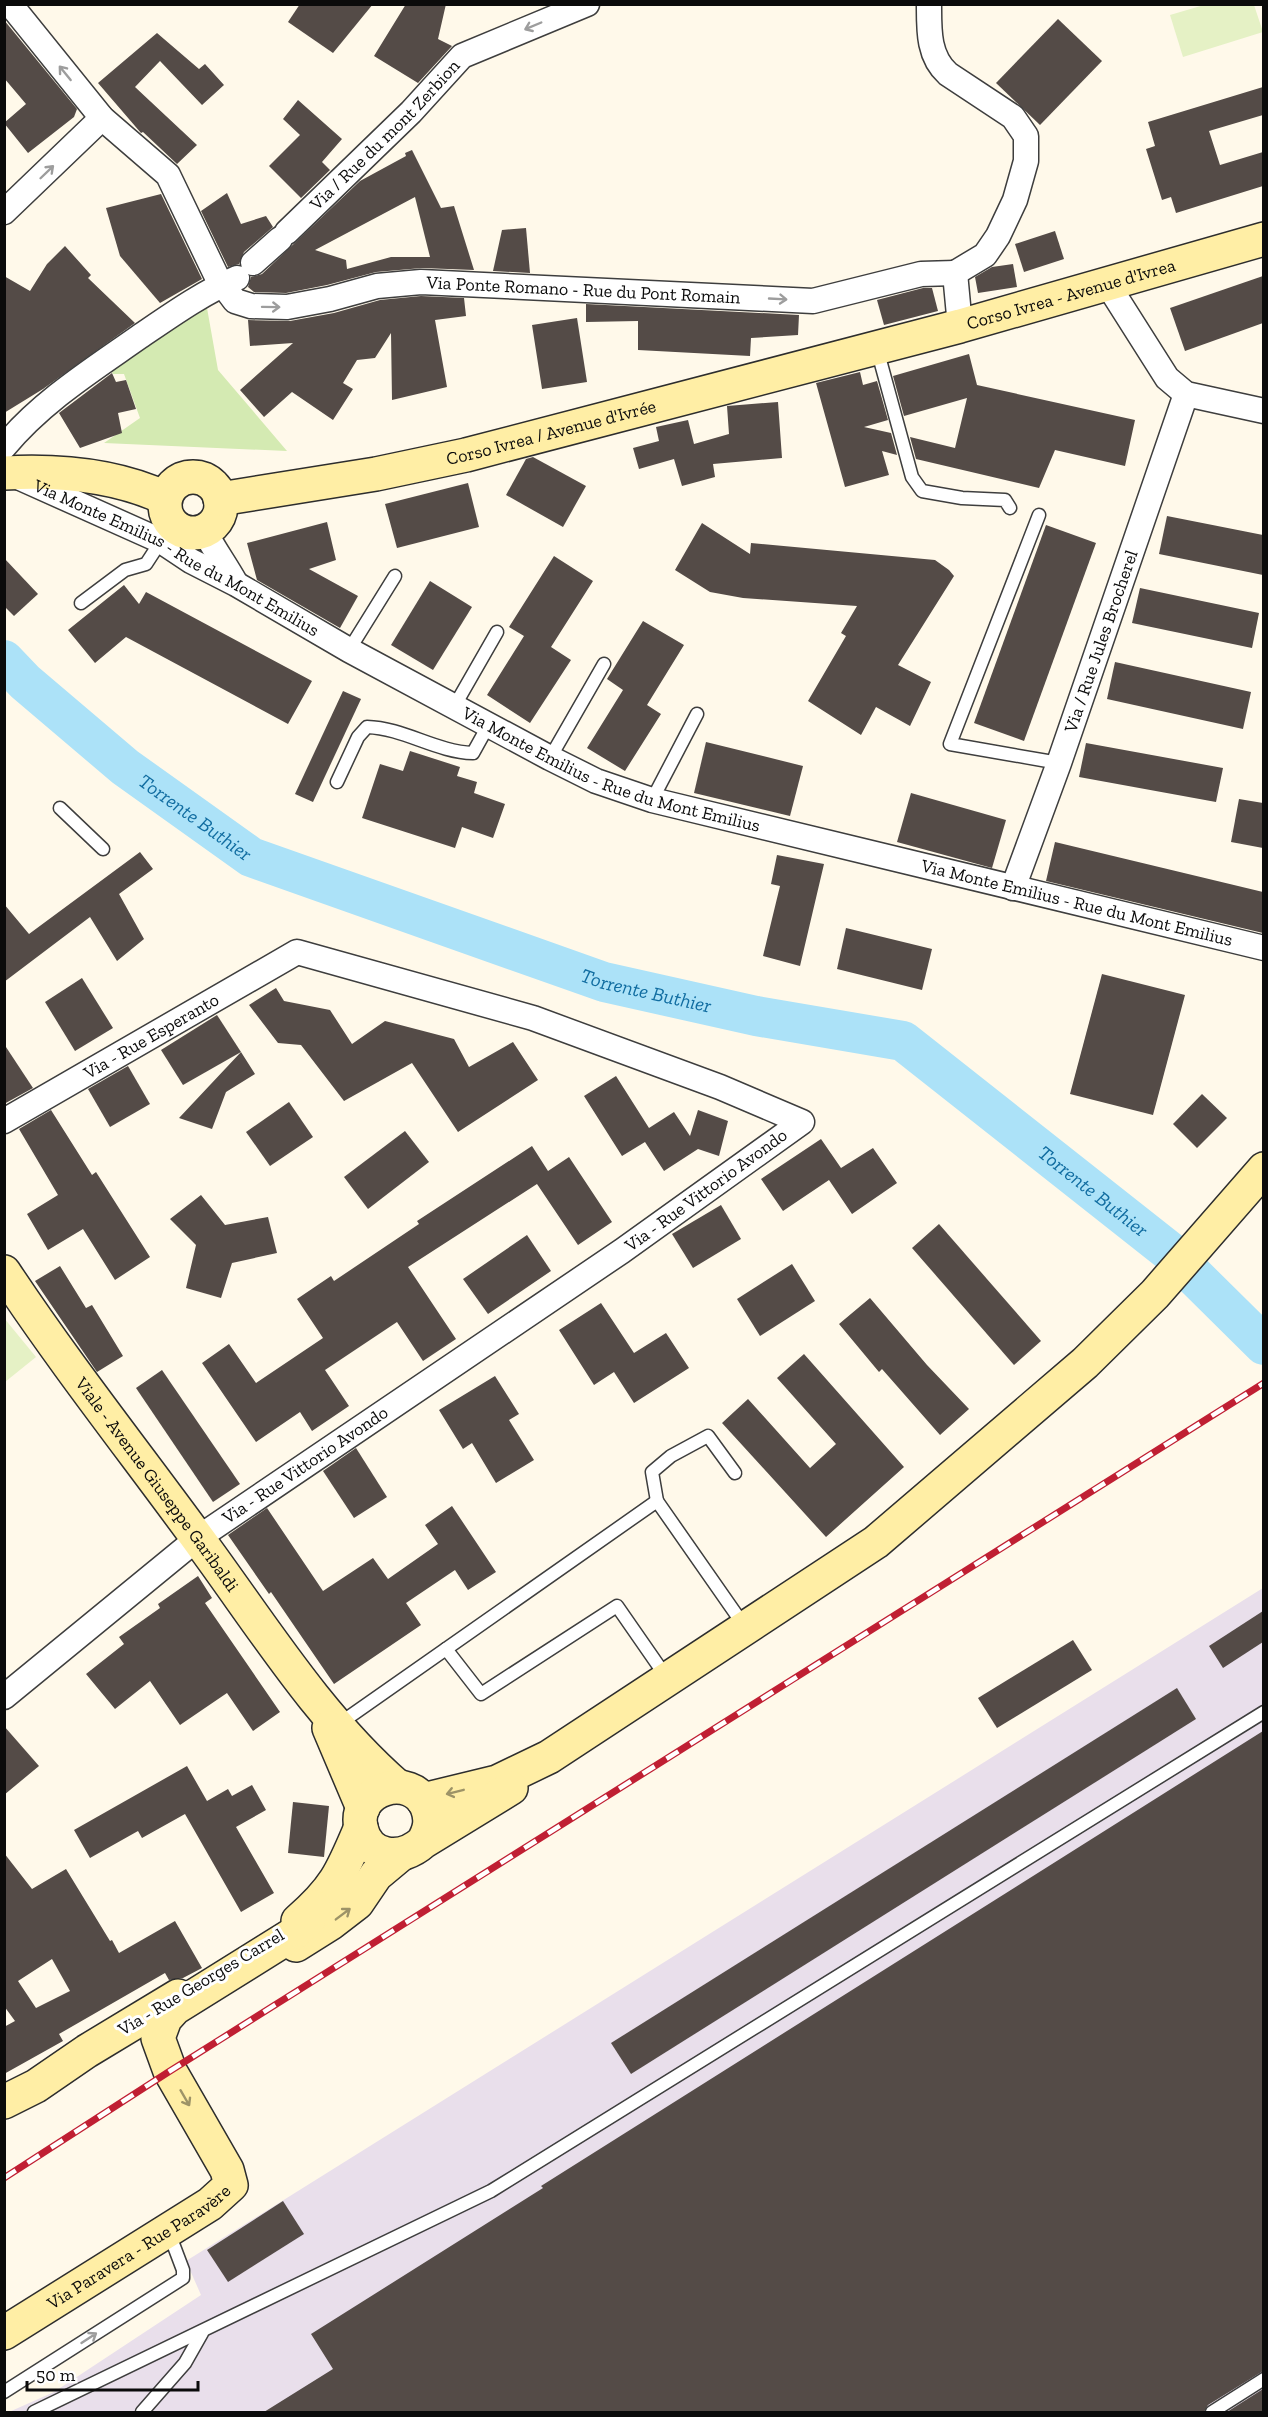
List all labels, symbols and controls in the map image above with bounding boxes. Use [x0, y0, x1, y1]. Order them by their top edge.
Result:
one-way arrow [524, 21, 543, 32]
street label: Via / Rue du mont Zerbion [305, 54, 465, 215]
one-way arrow [59, 65, 72, 81]
one-way arrow [39, 165, 54, 179]
street label: Corso Ivrea - Avenue d'Ivrea [964, 254, 1178, 335]
street label: Via Ponte Romano - Rue du Pont Romain [425, 271, 742, 309]
one-way arrow [768, 294, 788, 305]
one-way arrow [261, 301, 281, 313]
street label: Corso Ivrea / Avenue d'Ivrée [444, 395, 658, 470]
street label: Via Monte Emilius - Rue du Mont Emilius [29, 474, 323, 641]
street label: Via / Rue Jules Brocherel [1059, 547, 1143, 736]
street label: Via Monte Emilius - Rue du Mont Emilius [457, 701, 763, 837]
water label: Torrente Buthier [134, 769, 257, 866]
street label: Via Monte Emilius - Rue du Mont Emilius [918, 854, 1235, 951]
water label: Torrente Buthier [578, 963, 714, 1018]
street label: Via - Rue Esperanto [79, 988, 223, 1084]
street label: Via - Rue Vittorio Avondo [620, 1124, 791, 1257]
water label: Torrente Buthier [1033, 1140, 1153, 1242]
street label: Viale - Avenue Giuseppe Garibaldi [70, 1372, 244, 1596]
street label: Via - Rue Vittorio Avondo [217, 1401, 392, 1529]
one-way arrow [446, 1787, 465, 1799]
one-way arrow [334, 1908, 350, 1920]
street label: Via - Rue Georges Carrel [113, 1924, 288, 2041]
one-way arrow [179, 2089, 191, 2106]
street label: Via Paravera - Rue Paravère [42, 2180, 235, 2315]
one-way arrow [80, 2332, 97, 2344]
scale bar [27, 2354, 198, 2392]
text: 50 m [36, 2364, 76, 2386]

